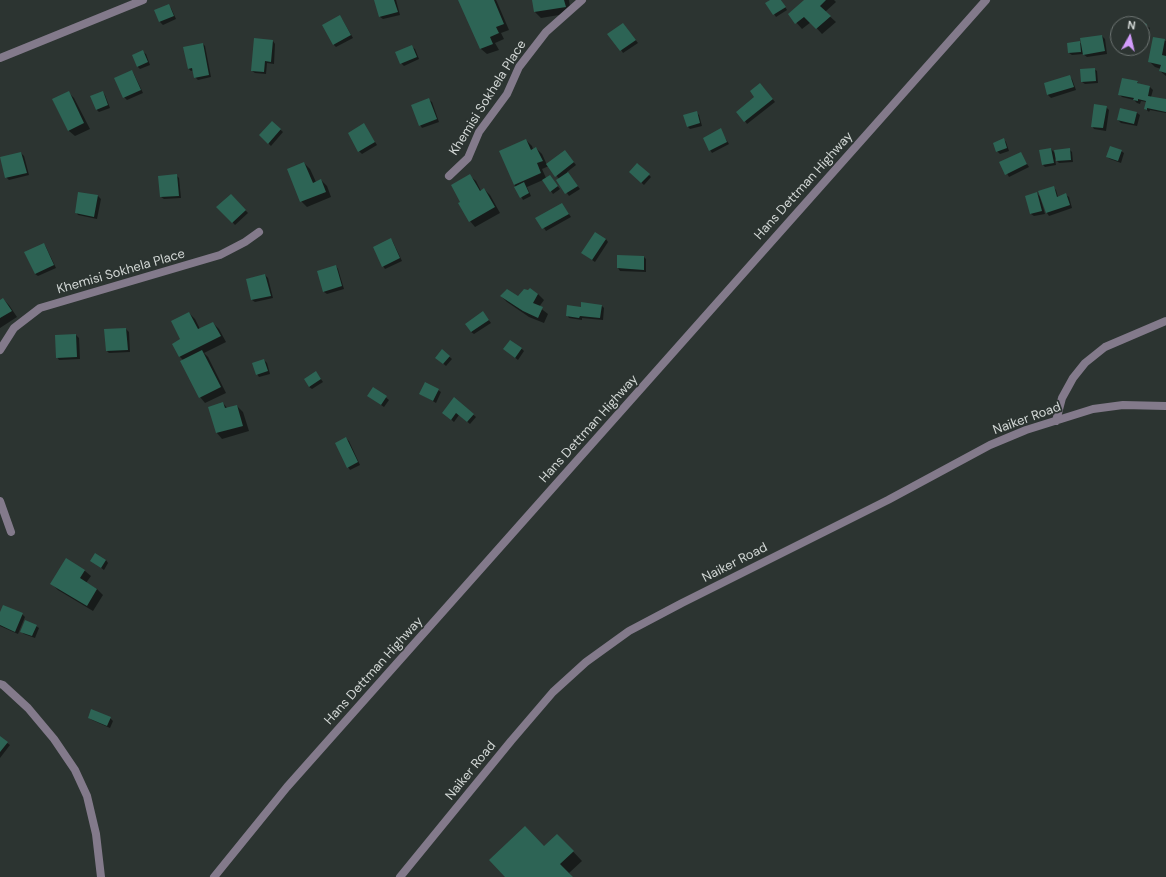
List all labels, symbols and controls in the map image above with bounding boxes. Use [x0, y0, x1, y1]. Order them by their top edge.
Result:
north arrow [1110, 16, 1150, 56]
text: N [1127, 18, 1136, 33]
street label: Khemisi Sokhela Place [446, 38, 530, 158]
street label: Hans Dettman Highway [751, 129, 857, 243]
street label: Khemisi Sokhela Place [55, 246, 187, 298]
street label: Hans Dettman Highway [536, 372, 642, 486]
street label: Naiker Road [991, 399, 1063, 439]
street label: Naiker Road [700, 540, 770, 586]
street label: Hans Dettman Highway [321, 614, 427, 728]
street label: Naiker Road [443, 738, 499, 804]

